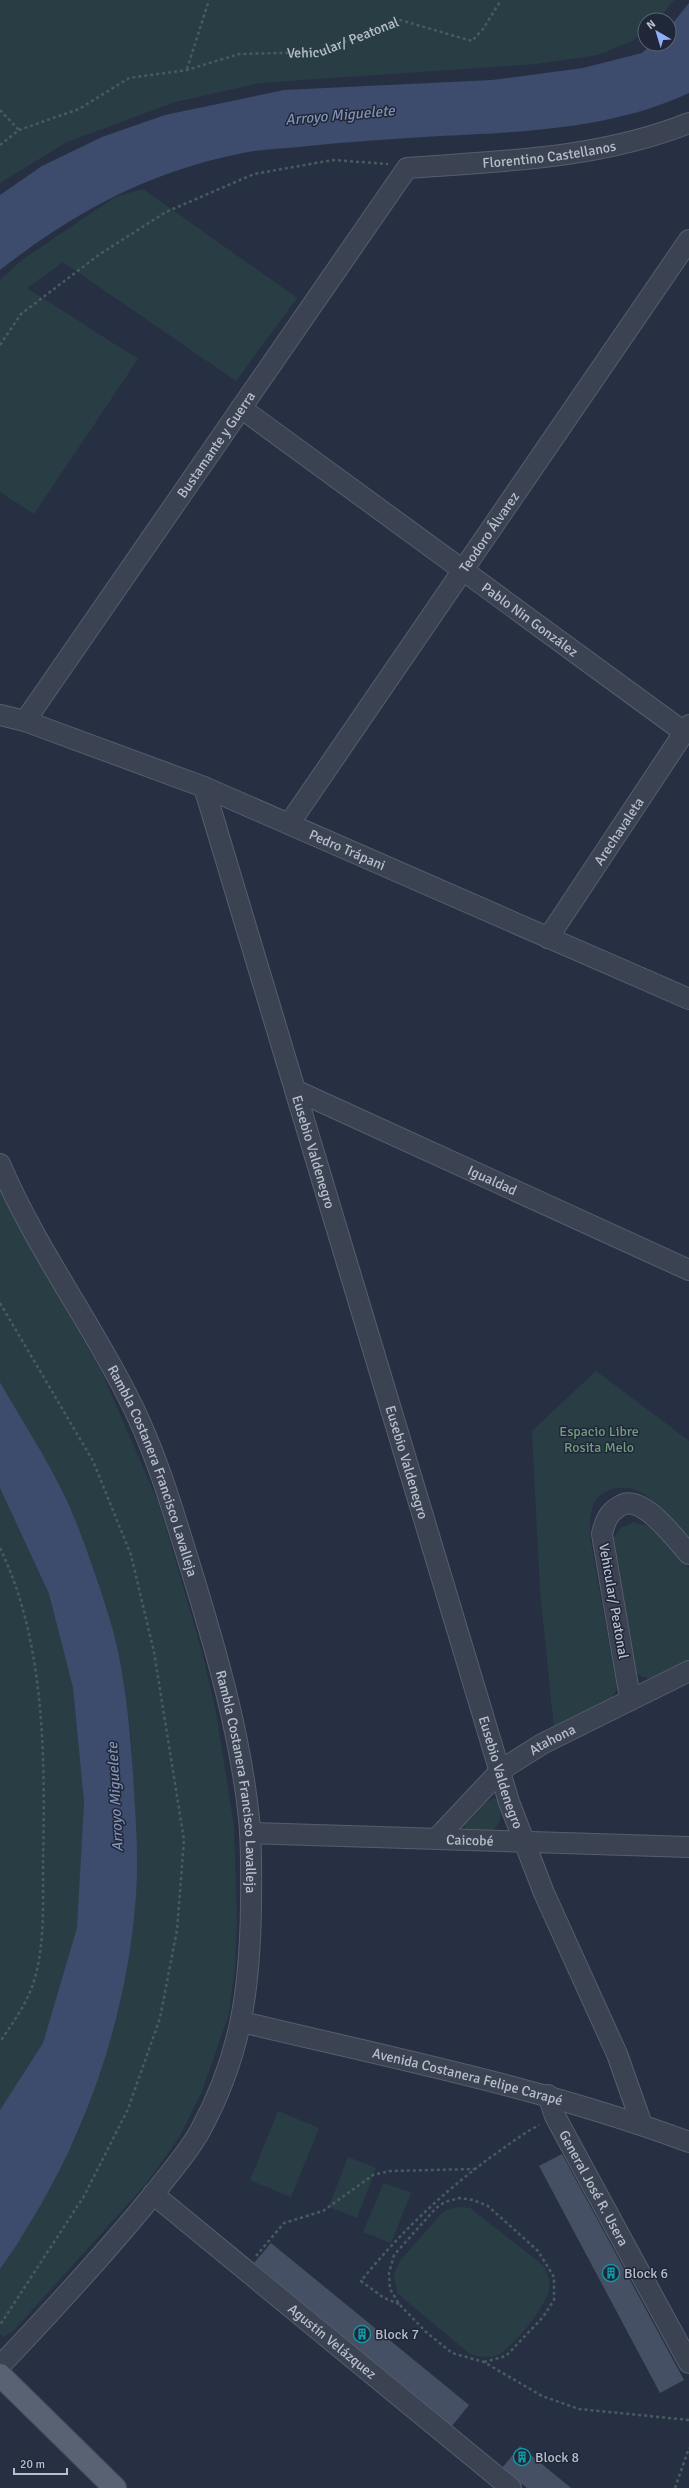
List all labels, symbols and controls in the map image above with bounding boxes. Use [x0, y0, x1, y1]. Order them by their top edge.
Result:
north arrow [637, 12, 677, 52]
street label: Vehicular/ Peatonal [287, 13, 401, 62]
text: N [644, 17, 658, 32]
water label: Arroyo Miguelete [285, 101, 397, 129]
street label: Florentino Castellanos [482, 137, 618, 172]
street label: Bustamante y Guerra [174, 388, 259, 501]
street label: Teodoro Álvarez [456, 489, 523, 576]
street label: Pablo Nin González [478, 579, 581, 661]
street label: Arechavaleta [590, 794, 648, 869]
street label: Pedro Trápani [306, 826, 388, 874]
street label: Eusebio Valdenegro [288, 1093, 338, 1211]
street label: Igualdad [465, 1162, 519, 1199]
street label: Rambla Costanera Francisco Lavalleja [104, 1362, 201, 1579]
street label: Eusebio Valdenegro [381, 1404, 431, 1521]
park label: Espacio Libre Rosita Melo [559, 1423, 639, 1456]
street label: Vehicular/ Peatonal [595, 1542, 632, 1660]
street label: Rambla Costanera Francisco Lavalleja [212, 1668, 259, 1893]
street label: Eusebio Valdenegro [475, 1714, 526, 1831]
street label: Atahona [526, 1721, 578, 1759]
water label: Arroyo Miguelete [103, 1740, 127, 1852]
street label: Caicobé [446, 1831, 494, 1850]
street label: Avenida Costanera Felipe Carapé [371, 2045, 565, 2109]
street label: General José R. Usera [555, 2127, 632, 2249]
building icon: Block 6 [601, 2263, 621, 2283]
place label: Block 6 [624, 2265, 668, 2282]
street label: Agustín Velázquez [284, 2300, 380, 2383]
building icon: Block 7 [352, 2324, 372, 2344]
place label: Block 7 [375, 2326, 419, 2343]
building icon: Block 8 [512, 2447, 532, 2467]
place label: Block 8 [535, 2449, 579, 2466]
scale bar [14, 2450, 67, 2476]
text: 20 m [20, 2457, 45, 2472]

